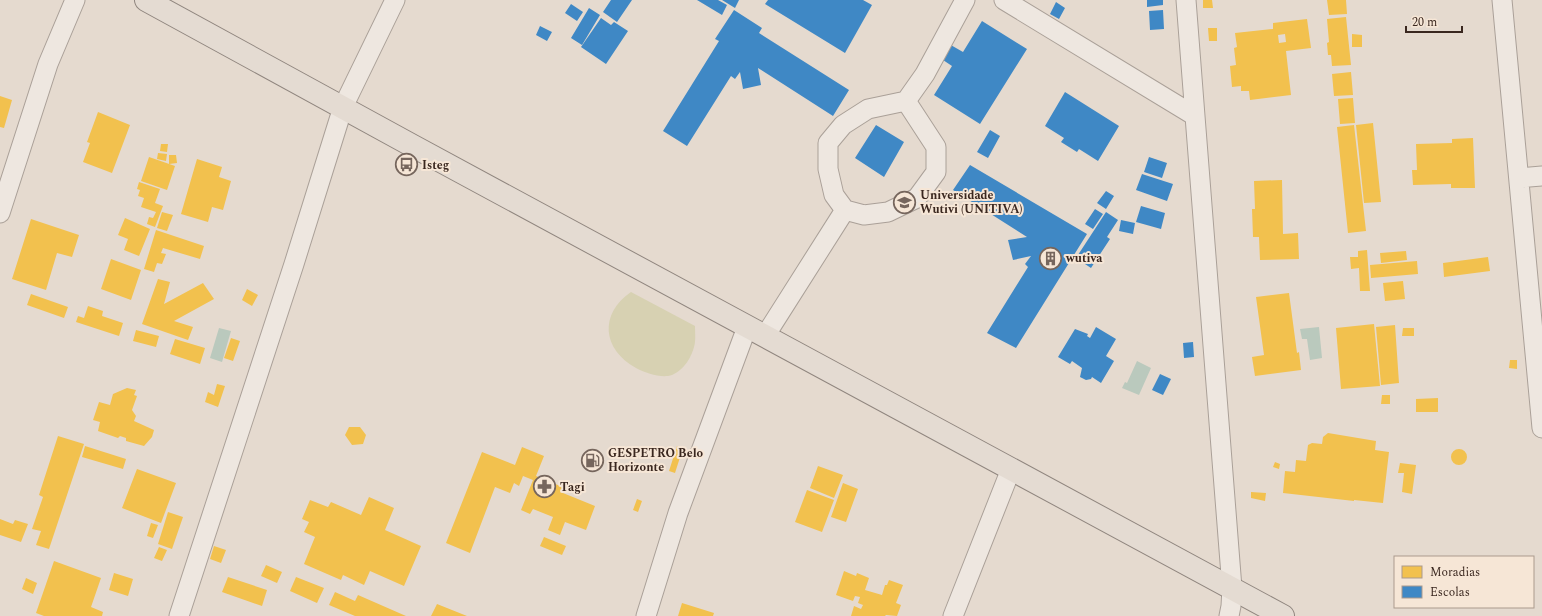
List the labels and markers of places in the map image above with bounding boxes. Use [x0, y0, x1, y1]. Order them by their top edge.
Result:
bus stop icon: Isteg [393, 152, 419, 178]
place label: Isteg [422, 156, 449, 175]
place label: Universidade Wutivi (UNITIVA) [920, 186, 1022, 219]
school or university icon: Universidade Wutivi (UNITIVA) [891, 189, 917, 215]
building icon: wutiva [1038, 245, 1064, 271]
place label: wutiva [1065, 249, 1103, 268]
place label: GESPETRO Belo Horizonte [608, 444, 704, 477]
fuel station icon: GESPETRO Belo Horizonte [579, 447, 605, 473]
pharmacy icon: Tagi [531, 474, 557, 500]
place label: Tagi [560, 478, 585, 497]

